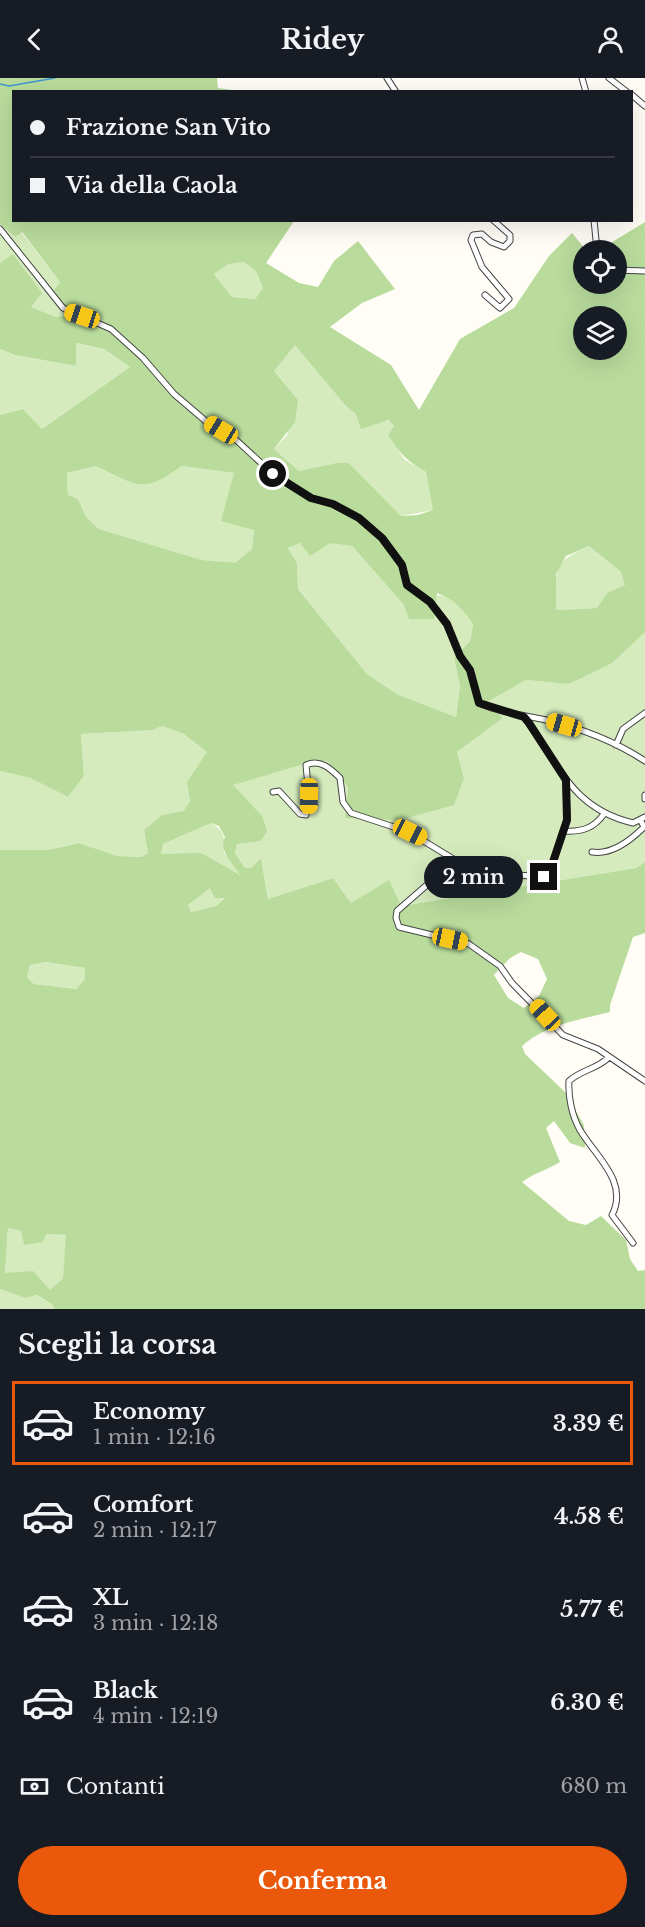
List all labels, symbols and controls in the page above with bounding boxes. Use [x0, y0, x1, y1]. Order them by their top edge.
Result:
icon: back [18, 23, 51, 56]
text: Ridey [281, 23, 364, 56]
icon: person [594, 23, 627, 56]
text: Frazione San Vito [66, 114, 271, 141]
text: Via della Caola [66, 172, 238, 199]
map controls [573, 240, 627, 360]
button: locate [573, 240, 627, 294]
car [62, 302, 102, 330]
button: layers [573, 306, 627, 360]
car [201, 413, 241, 447]
route start [259, 460, 286, 487]
car [544, 711, 584, 739]
car [300, 778, 318, 814]
car [390, 816, 430, 848]
callout: 2 min [424, 856, 523, 898]
route end [530, 863, 557, 890]
text: 2 min [442, 865, 505, 889]
car [431, 926, 469, 952]
car [526, 996, 564, 1034]
text: Scegli la corsa [18, 1328, 217, 1361]
icon: car [21, 1396, 75, 1450]
text: Economy [93, 1398, 205, 1425]
text: 3.39 € [553, 1410, 624, 1437]
text: 1 min · 12:16 [93, 1425, 216, 1449]
icon: car [21, 1489, 75, 1543]
text: Comfort [93, 1491, 193, 1518]
text: 4.58 € [554, 1503, 624, 1530]
text: 2 min · 12:17 [93, 1518, 216, 1542]
icon: car [21, 1582, 75, 1636]
text: XL [93, 1584, 128, 1611]
text: 5.77 € [560, 1596, 624, 1623]
text: 3 min · 12:18 [93, 1611, 218, 1635]
icon: car [21, 1675, 75, 1729]
text: Black [93, 1677, 158, 1704]
text: 6.30 € [550, 1689, 624, 1716]
text: 4 min · 12:19 [93, 1704, 218, 1728]
icon: cash [18, 1770, 51, 1803]
text: Contanti [66, 1773, 165, 1800]
text: 680 m [561, 1774, 627, 1798]
button: Conferma [18, 1846, 627, 1915]

